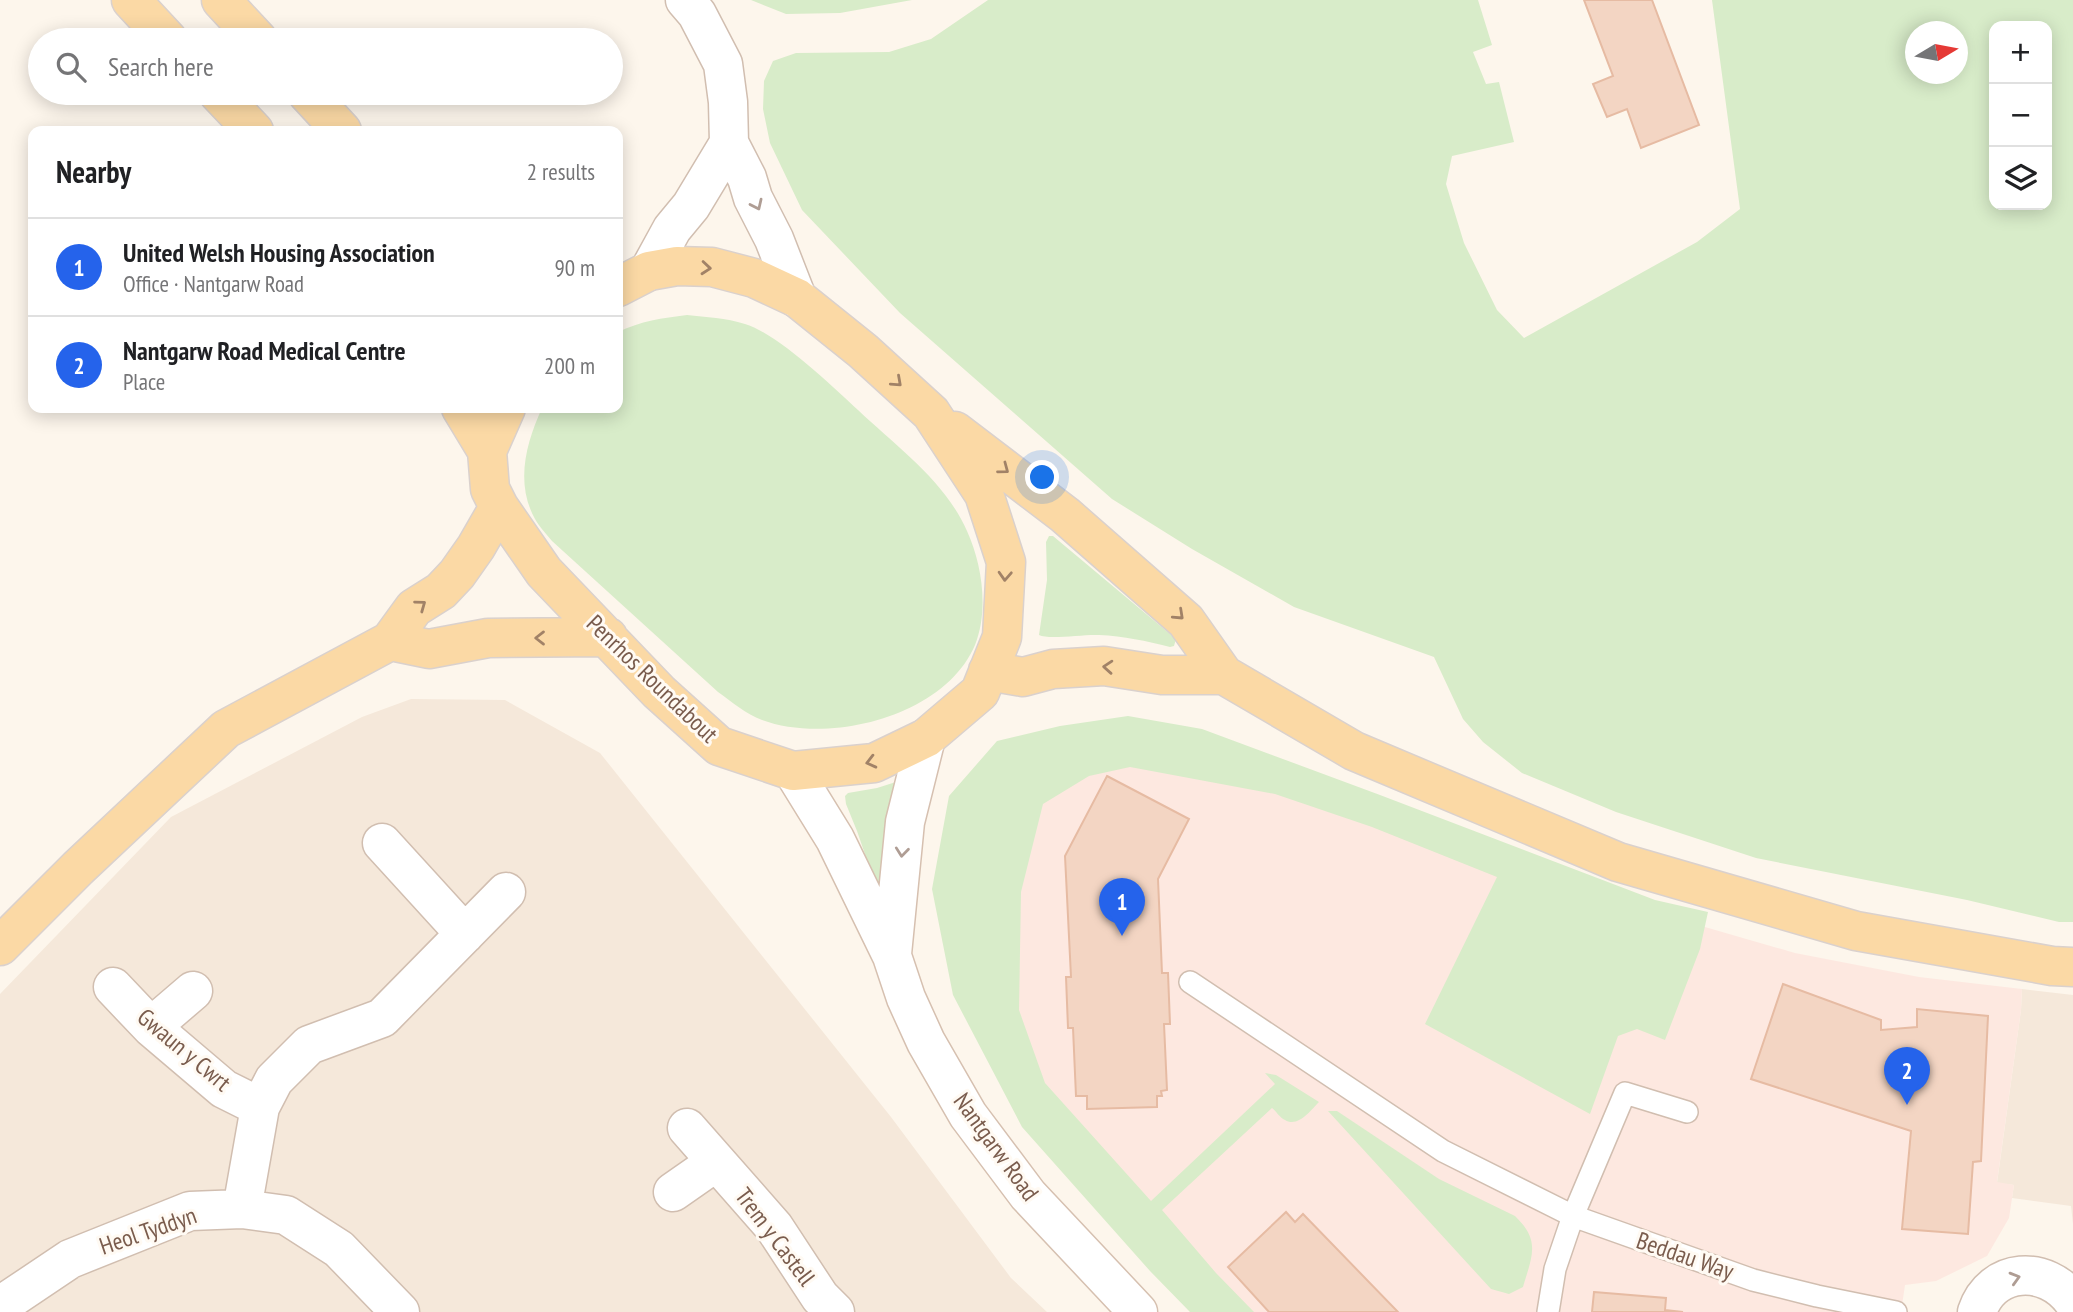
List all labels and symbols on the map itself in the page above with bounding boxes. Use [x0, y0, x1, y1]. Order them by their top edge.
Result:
north arrow [1905, 21, 1968, 84]
one-way arrow [749, 198, 763, 210]
one-way arrow [701, 260, 712, 275]
one-way arrow [889, 374, 902, 386]
your location [1025, 460, 1059, 494]
one-way arrow [997, 461, 1009, 473]
one-way arrow [997, 570, 1012, 581]
one-way arrow [413, 601, 425, 613]
one-way arrow [1171, 606, 1184, 619]
street label: Penrhos Roundabout [580, 608, 725, 749]
one-way arrow [534, 630, 544, 646]
one-way arrow [1102, 660, 1113, 675]
one-way arrow [865, 754, 877, 768]
one-way arrow [895, 847, 910, 858]
pin: 1 [1099, 878, 1145, 936]
street label: Gwaun y Cwrt [131, 1001, 238, 1098]
pin: 2 [1884, 1047, 1930, 1105]
street label: Nantgarw Road [947, 1087, 1046, 1207]
street label: Trem y Castell [728, 1181, 823, 1292]
street label: Heol Tyddyn [95, 1199, 200, 1262]
street label: Beddau Way [1633, 1224, 1738, 1287]
one-way arrow [2009, 1272, 2021, 1286]

